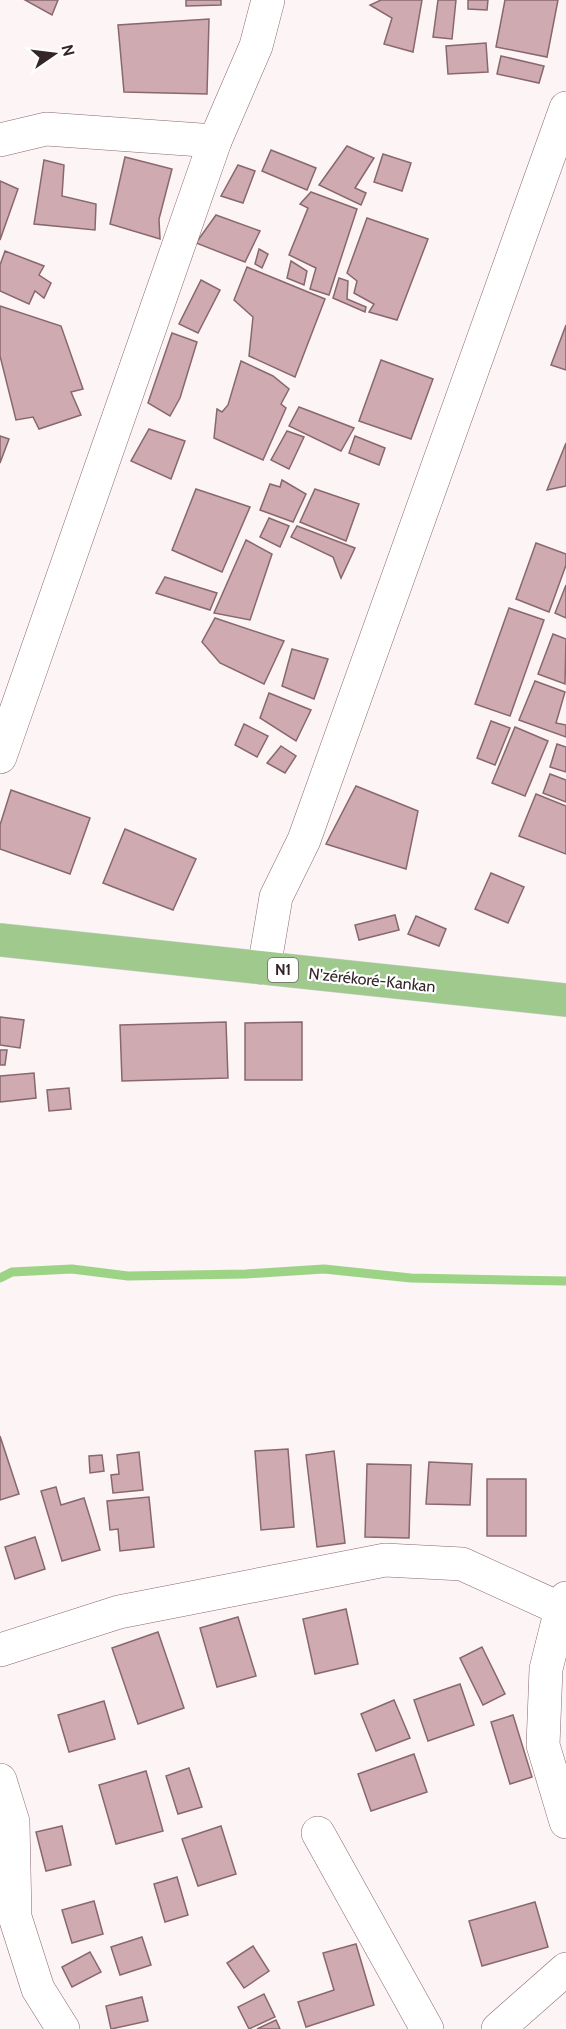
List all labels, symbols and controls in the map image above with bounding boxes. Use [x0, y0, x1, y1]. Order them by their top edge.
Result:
north arrow [24, 24, 84, 84]
text: N [57, 43, 79, 58]
road number: N1 [268, 958, 298, 982]
street label: N'zérékoré-Kankan [308, 964, 436, 996]

